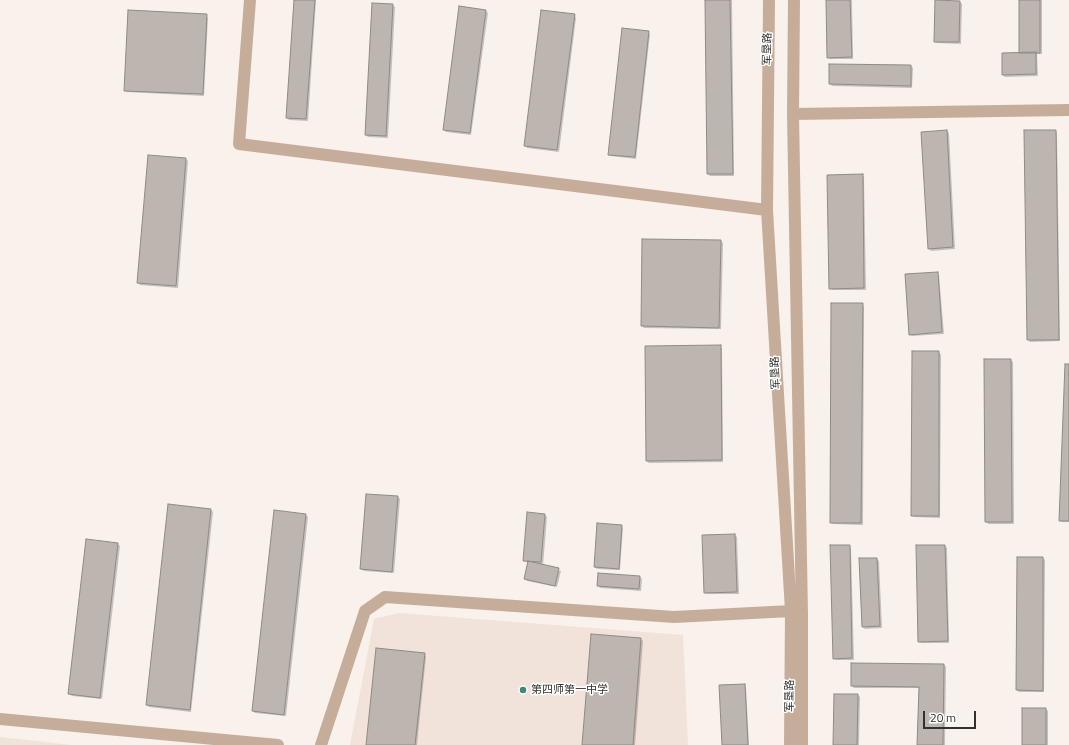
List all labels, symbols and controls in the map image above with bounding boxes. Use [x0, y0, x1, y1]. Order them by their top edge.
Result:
street label: 军垦路 [761, 32, 775, 66]
street label: 军垦路 [769, 356, 783, 390]
street label: 军垦路 [783, 680, 797, 712]
place label: 第四师第一中学 [531, 683, 608, 697]
marker: 第四师第一中学 [518, 685, 528, 695]
scale bar [925, 703, 978, 729]
text: 20 m [930, 708, 956, 727]

